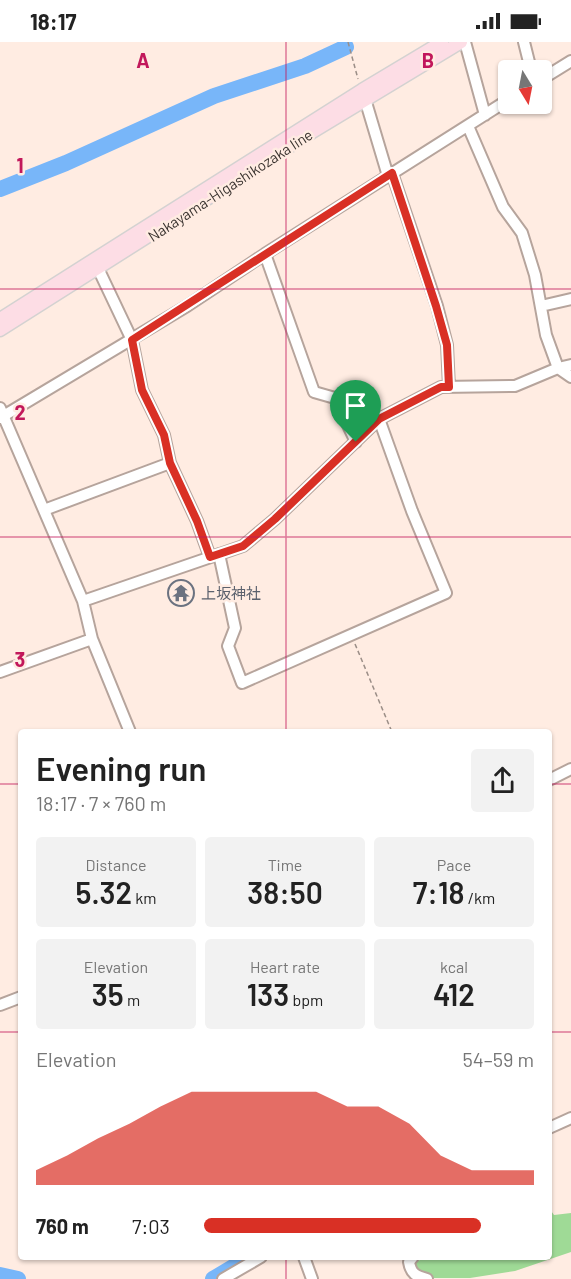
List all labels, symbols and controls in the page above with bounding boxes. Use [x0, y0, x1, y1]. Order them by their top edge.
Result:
text: 18:17 [30, 8, 76, 34]
text: A [136, 48, 150, 72]
text: B [422, 48, 434, 72]
north arrow [498, 60, 552, 114]
map controls [498, 60, 552, 114]
street label: Nakayama-Higashikozaka line [144, 125, 316, 245]
text: 1 [16, 153, 24, 177]
pin [330, 380, 381, 442]
icon: arrive [339, 389, 372, 422]
text: 2 [14, 400, 26, 424]
temple icon: 上坂神社 [166, 578, 196, 608]
place label: 上坂神社 [201, 584, 261, 602]
text: 3 [15, 647, 25, 671]
text: Evening run [36, 748, 206, 788]
button: share [471, 749, 534, 812]
text: 18:17 · 7 × 760 m [36, 791, 166, 815]
text: Distance [86, 855, 146, 874]
text: Time [268, 855, 302, 874]
text: Pace [437, 855, 471, 874]
text: 5.32 [75, 874, 132, 910]
text: 38:50 [247, 874, 323, 910]
text: 7:18 [413, 874, 465, 910]
text: km [132, 888, 157, 907]
text: /km [465, 888, 495, 907]
text: Elevation [84, 957, 148, 976]
text: Heart rate [250, 957, 320, 976]
text: kcal [440, 957, 468, 976]
text: 35 [92, 976, 124, 1012]
text: 133 [247, 976, 289, 1012]
text: 412 [433, 976, 475, 1012]
text: m [124, 990, 140, 1009]
text: bpm [289, 990, 323, 1009]
text: Elevation [36, 1047, 117, 1071]
text: 54–59 m [462, 1047, 534, 1071]
text: 760 m [36, 1214, 89, 1238]
text: 7:03 [132, 1214, 170, 1238]

